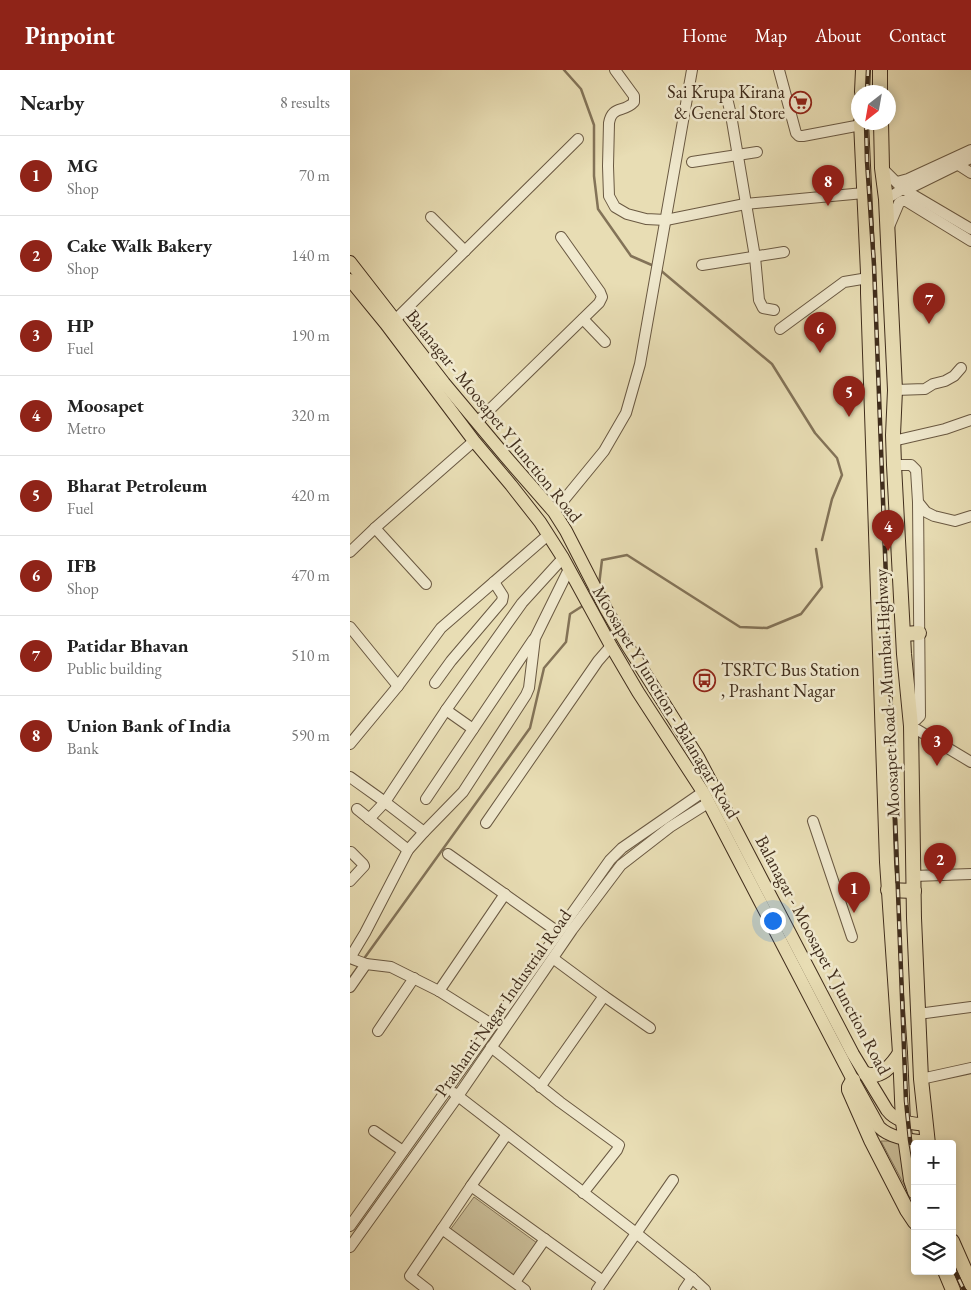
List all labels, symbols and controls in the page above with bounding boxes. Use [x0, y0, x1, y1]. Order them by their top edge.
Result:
text: Pinpoint [25, 20, 115, 51]
text: Home [682, 24, 727, 47]
text: Map [755, 24, 787, 47]
text: About [815, 24, 861, 47]
text: Contact [889, 24, 946, 47]
place label: Sai Krupa Kirana & General Store [667, 80, 786, 124]
north arrow [851, 85, 896, 130]
text: Nearby [20, 89, 84, 116]
supermarket icon: Sai Krupa Kirana & General Store [789, 90, 813, 114]
text: 8 results [280, 92, 330, 113]
text: MG [67, 153, 98, 178]
text: 1 [32, 165, 40, 186]
text: 70 m [299, 165, 330, 186]
pin: 8 [812, 165, 844, 206]
text: Shop [67, 178, 99, 199]
text: Cake Walk Bakery [67, 233, 212, 258]
text: 2 [32, 245, 40, 266]
text: 140 m [291, 245, 330, 266]
text: Shop [67, 258, 99, 279]
pin: 7 [913, 283, 945, 324]
street label: Balanagar - Moosapet Y Junction Road [401, 304, 588, 528]
pin: 6 [804, 312, 836, 353]
text: HP [67, 313, 94, 338]
text: 3 [32, 325, 40, 346]
text: 190 m [291, 325, 330, 346]
text: Fuel [67, 338, 94, 359]
pin: 5 [833, 376, 865, 417]
text: Moosapet [67, 393, 144, 418]
text: 4 [32, 405, 40, 426]
text: 320 m [291, 405, 330, 426]
text: Metro [67, 418, 106, 439]
text: Bharat Petroleum [67, 473, 207, 498]
text: 5 [32, 485, 40, 506]
text: 420 m [291, 485, 330, 506]
text: Fuel [67, 498, 94, 519]
pin: 4 [872, 510, 904, 551]
text: IFB [67, 553, 96, 578]
text: 6 [32, 565, 40, 586]
text: 470 m [291, 565, 330, 586]
street label: Moosapet Road - Mumbai Highway [869, 568, 904, 818]
text: Shop [67, 578, 99, 599]
street label: Moosapet Y Junction - Balanagar Road [588, 581, 746, 823]
text: Patidar Bhavan [67, 633, 189, 658]
text: 7 [32, 645, 40, 666]
text: 510 m [291, 645, 330, 666]
text: Public building [67, 658, 162, 679]
place label: TSRTC Bus Station , Prashant Nagar [721, 658, 860, 702]
bus stop icon: TSRTC Bus Station , Prashant Nagar [693, 668, 717, 692]
text: Union Bank of India [67, 713, 231, 738]
text: 8 [32, 725, 40, 746]
text: 590 m [291, 725, 330, 746]
pin: 3 [921, 725, 953, 766]
text: Bank [67, 738, 99, 759]
street label: Balanagar - Moosapet Y Junction Road [750, 831, 897, 1079]
pin: 2 [924, 843, 956, 884]
pin: 1 [838, 872, 870, 913]
street label: Prashanti Nagar Industrial Road [429, 904, 577, 1101]
your location [760, 908, 786, 934]
map controls [911, 1140, 956, 1275]
button: + [911, 1140, 956, 1185]
button: − [911, 1185, 956, 1230]
button: layers [911, 1230, 956, 1275]

